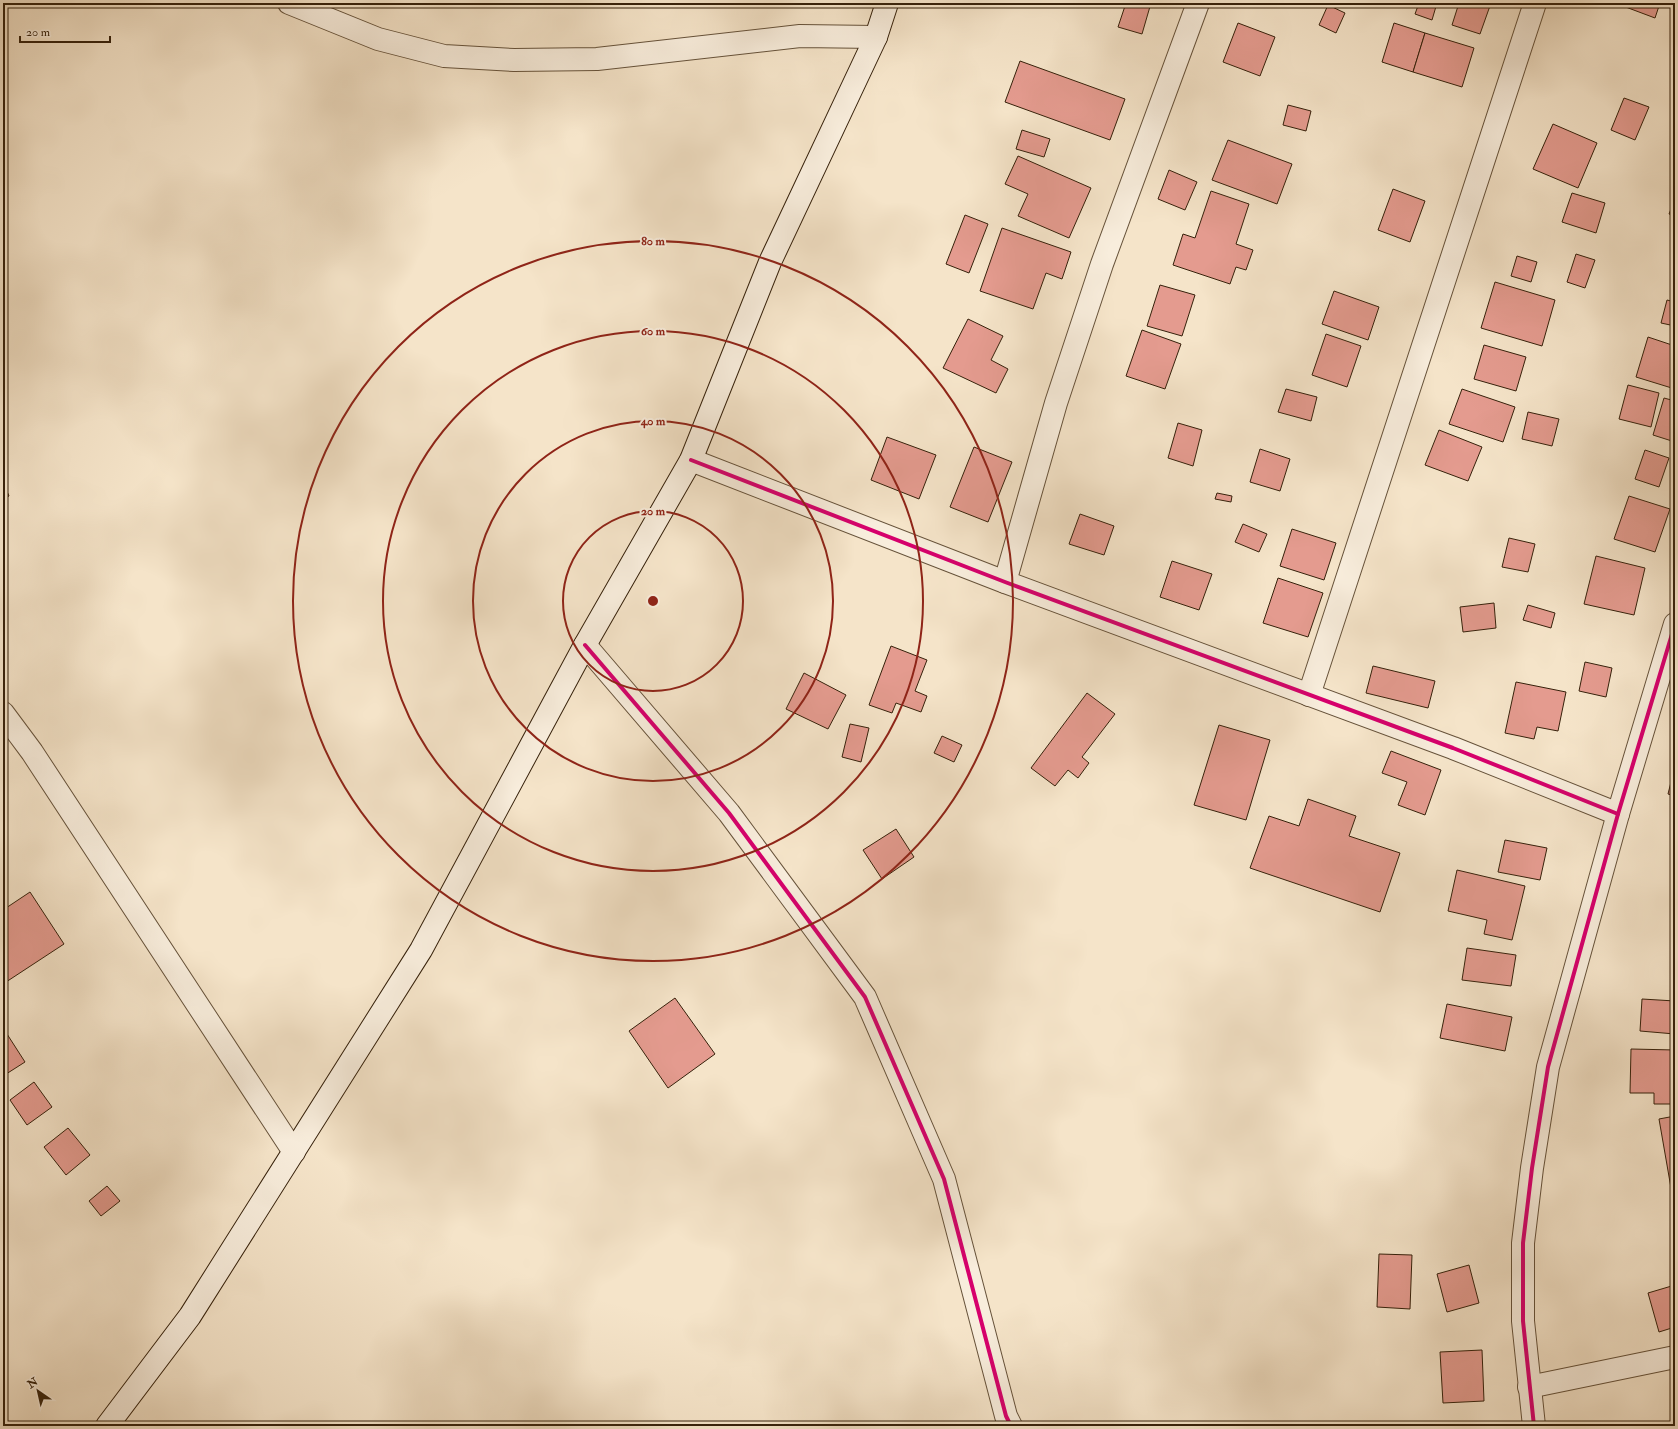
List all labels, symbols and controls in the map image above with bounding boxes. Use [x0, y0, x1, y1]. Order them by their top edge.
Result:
scale bar [20, 18, 110, 44]
text: 20 m [26, 25, 51, 40]
text: 80 m [641, 234, 665, 249]
text: 60 m [641, 324, 666, 339]
text: 40 m [640, 414, 666, 429]
text: 20 m [641, 504, 666, 519]
centre of rings [646, 594, 660, 608]
north arrow [18, 1371, 58, 1411]
text: N [24, 1374, 41, 1392]

